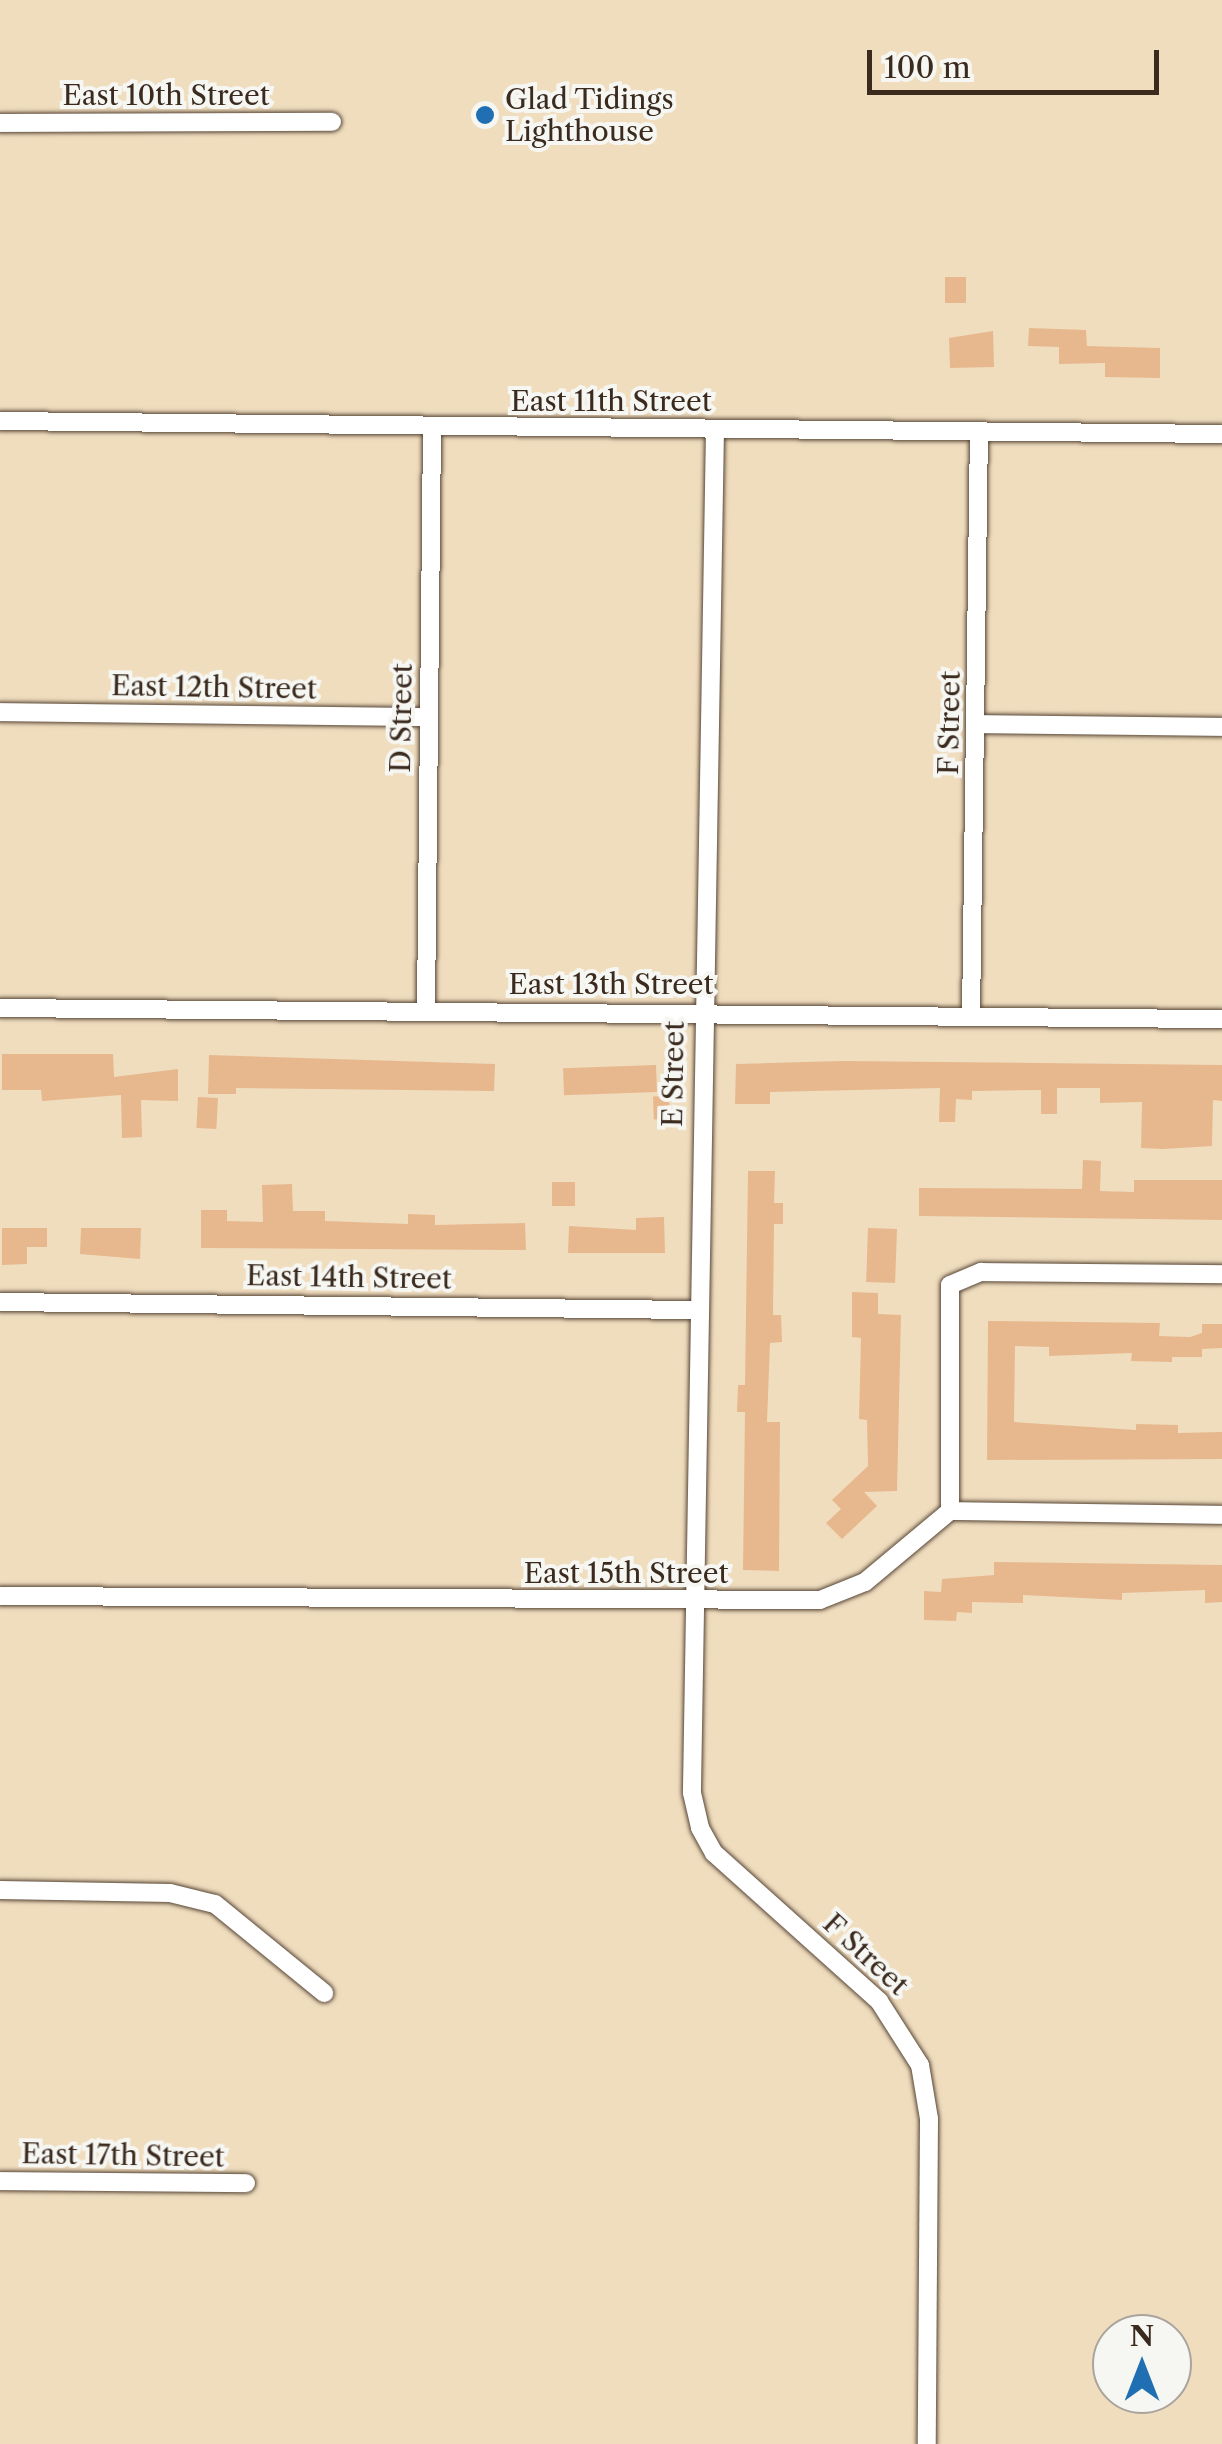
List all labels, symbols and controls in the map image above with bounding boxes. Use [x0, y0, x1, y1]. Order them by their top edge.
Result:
scale bar [872, 30, 1164, 92]
text: 100 m [884, 49, 971, 86]
street label: East 10th Street [62, 78, 270, 112]
place label: Glad Tidings Lighthouse [505, 82, 674, 148]
marker: Glad Tidings Lighthouse [474, 104, 496, 126]
street label: East 11th Street [510, 384, 712, 418]
street label: D Street [383, 663, 419, 773]
street label: East 12th Street [111, 668, 317, 706]
street label: F Street [931, 670, 967, 776]
street label: East 13th Street [509, 967, 713, 1001]
street label: E Street [655, 1021, 691, 1127]
street label: East 14th Street [246, 1258, 452, 1296]
street label: East 15th Street [524, 1556, 728, 1590]
street label: F Street [816, 1906, 916, 2002]
street label: East 17th Street [21, 2136, 225, 2174]
north arrow [1092, 2314, 1192, 2414]
text: N [1130, 2319, 1154, 2353]

